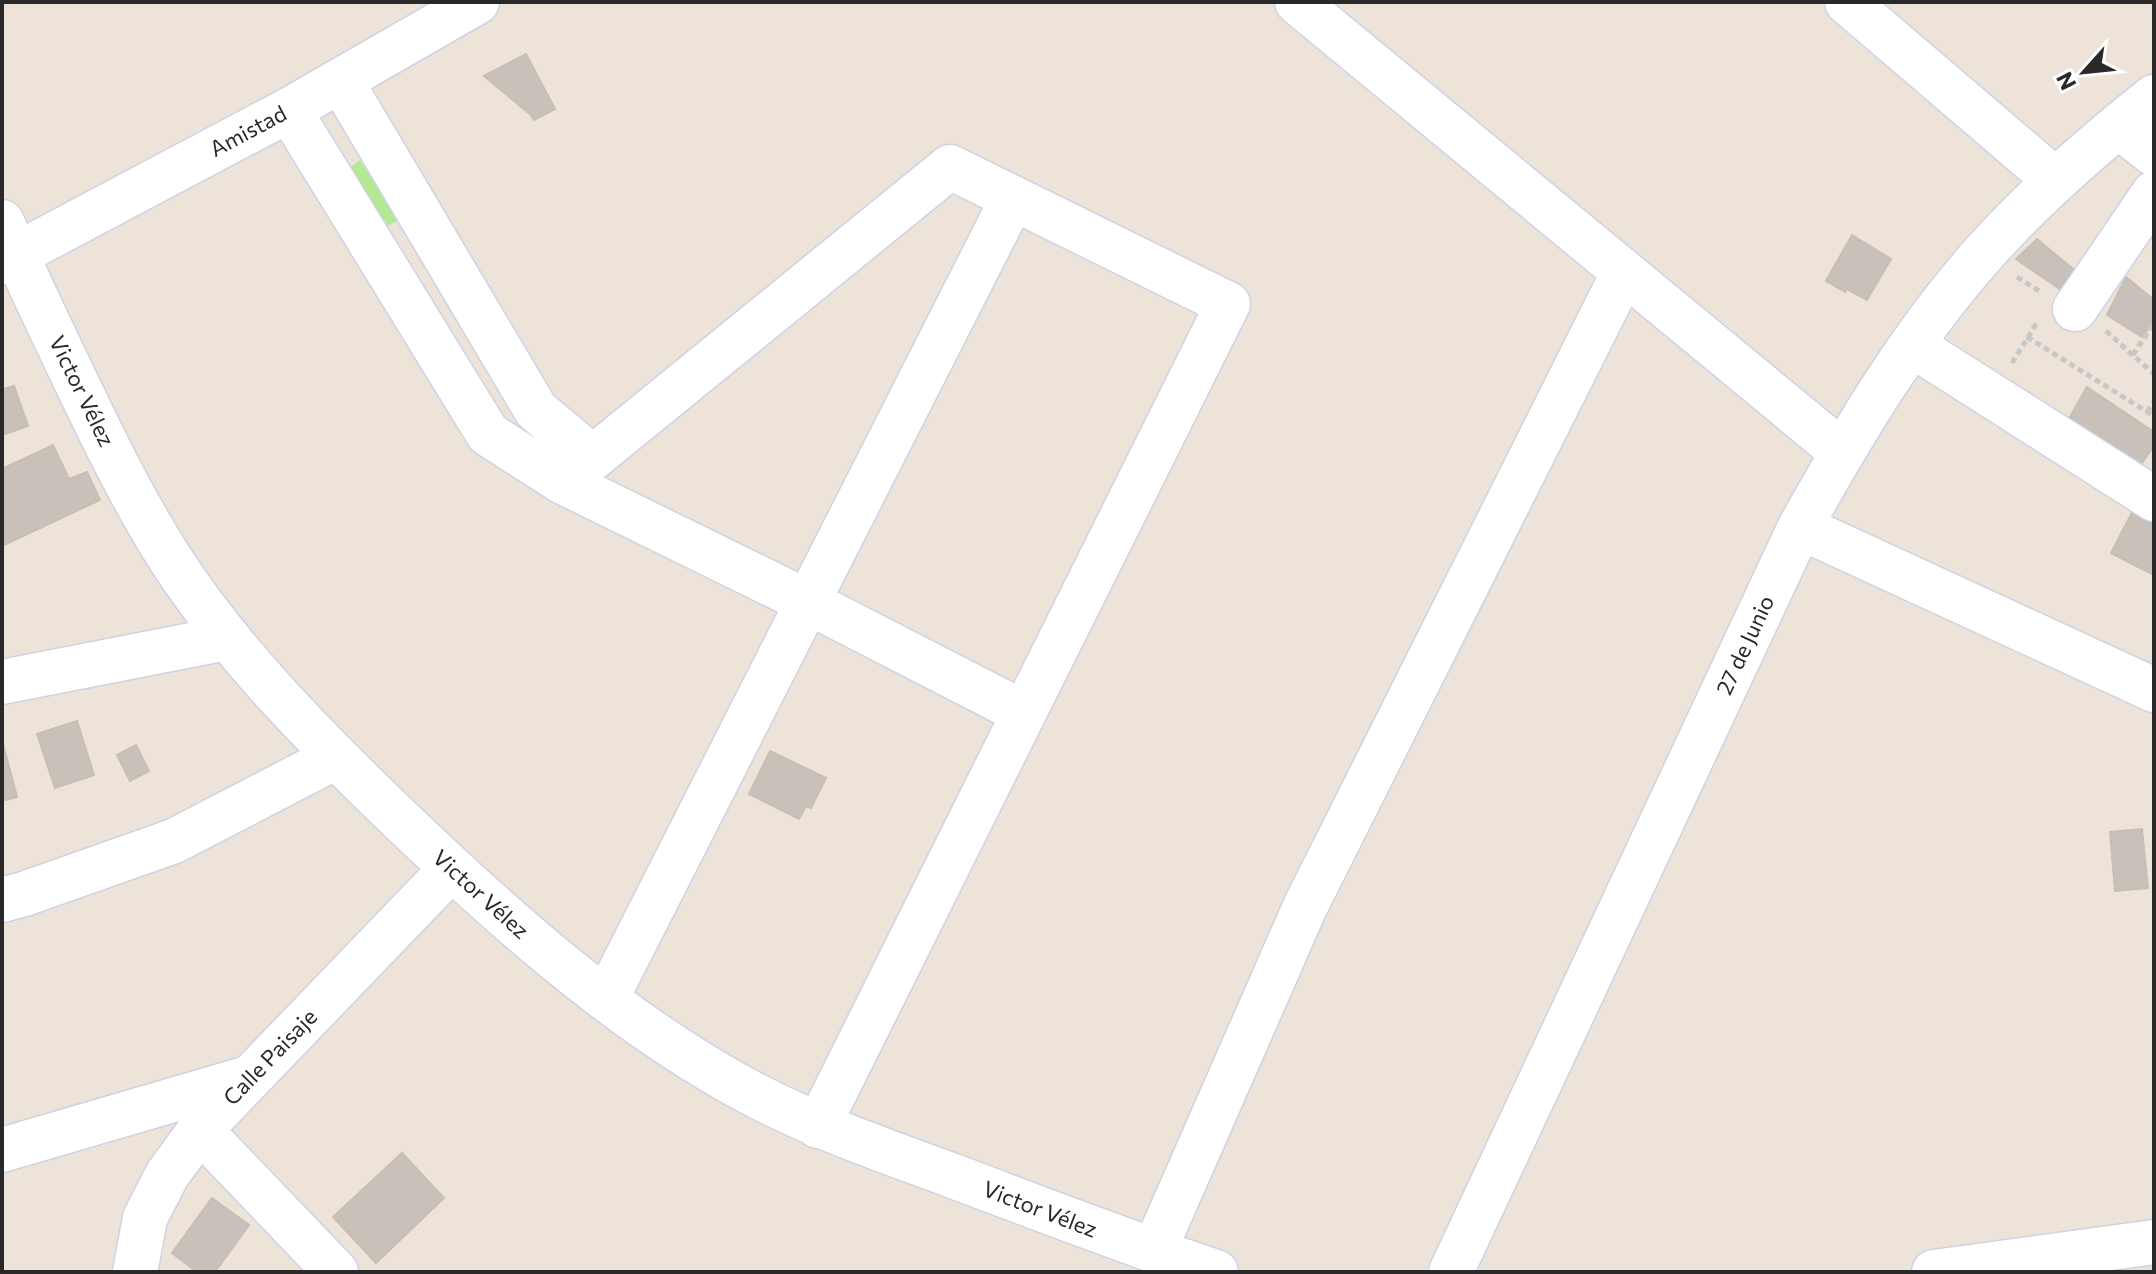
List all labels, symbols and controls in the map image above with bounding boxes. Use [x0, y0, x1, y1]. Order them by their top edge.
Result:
north arrow [2044, 32, 2124, 112]
text: N [2050, 68, 2082, 95]
street label: Amistad [205, 99, 291, 162]
street label: Victor Vélez [44, 331, 121, 451]
street label: 27 de Junio [1710, 591, 1779, 699]
street label: Victor Vélez [428, 843, 535, 944]
street label: Calle Paisaje [217, 1003, 322, 1110]
street label: Victor Vélez [979, 1174, 1101, 1243]

